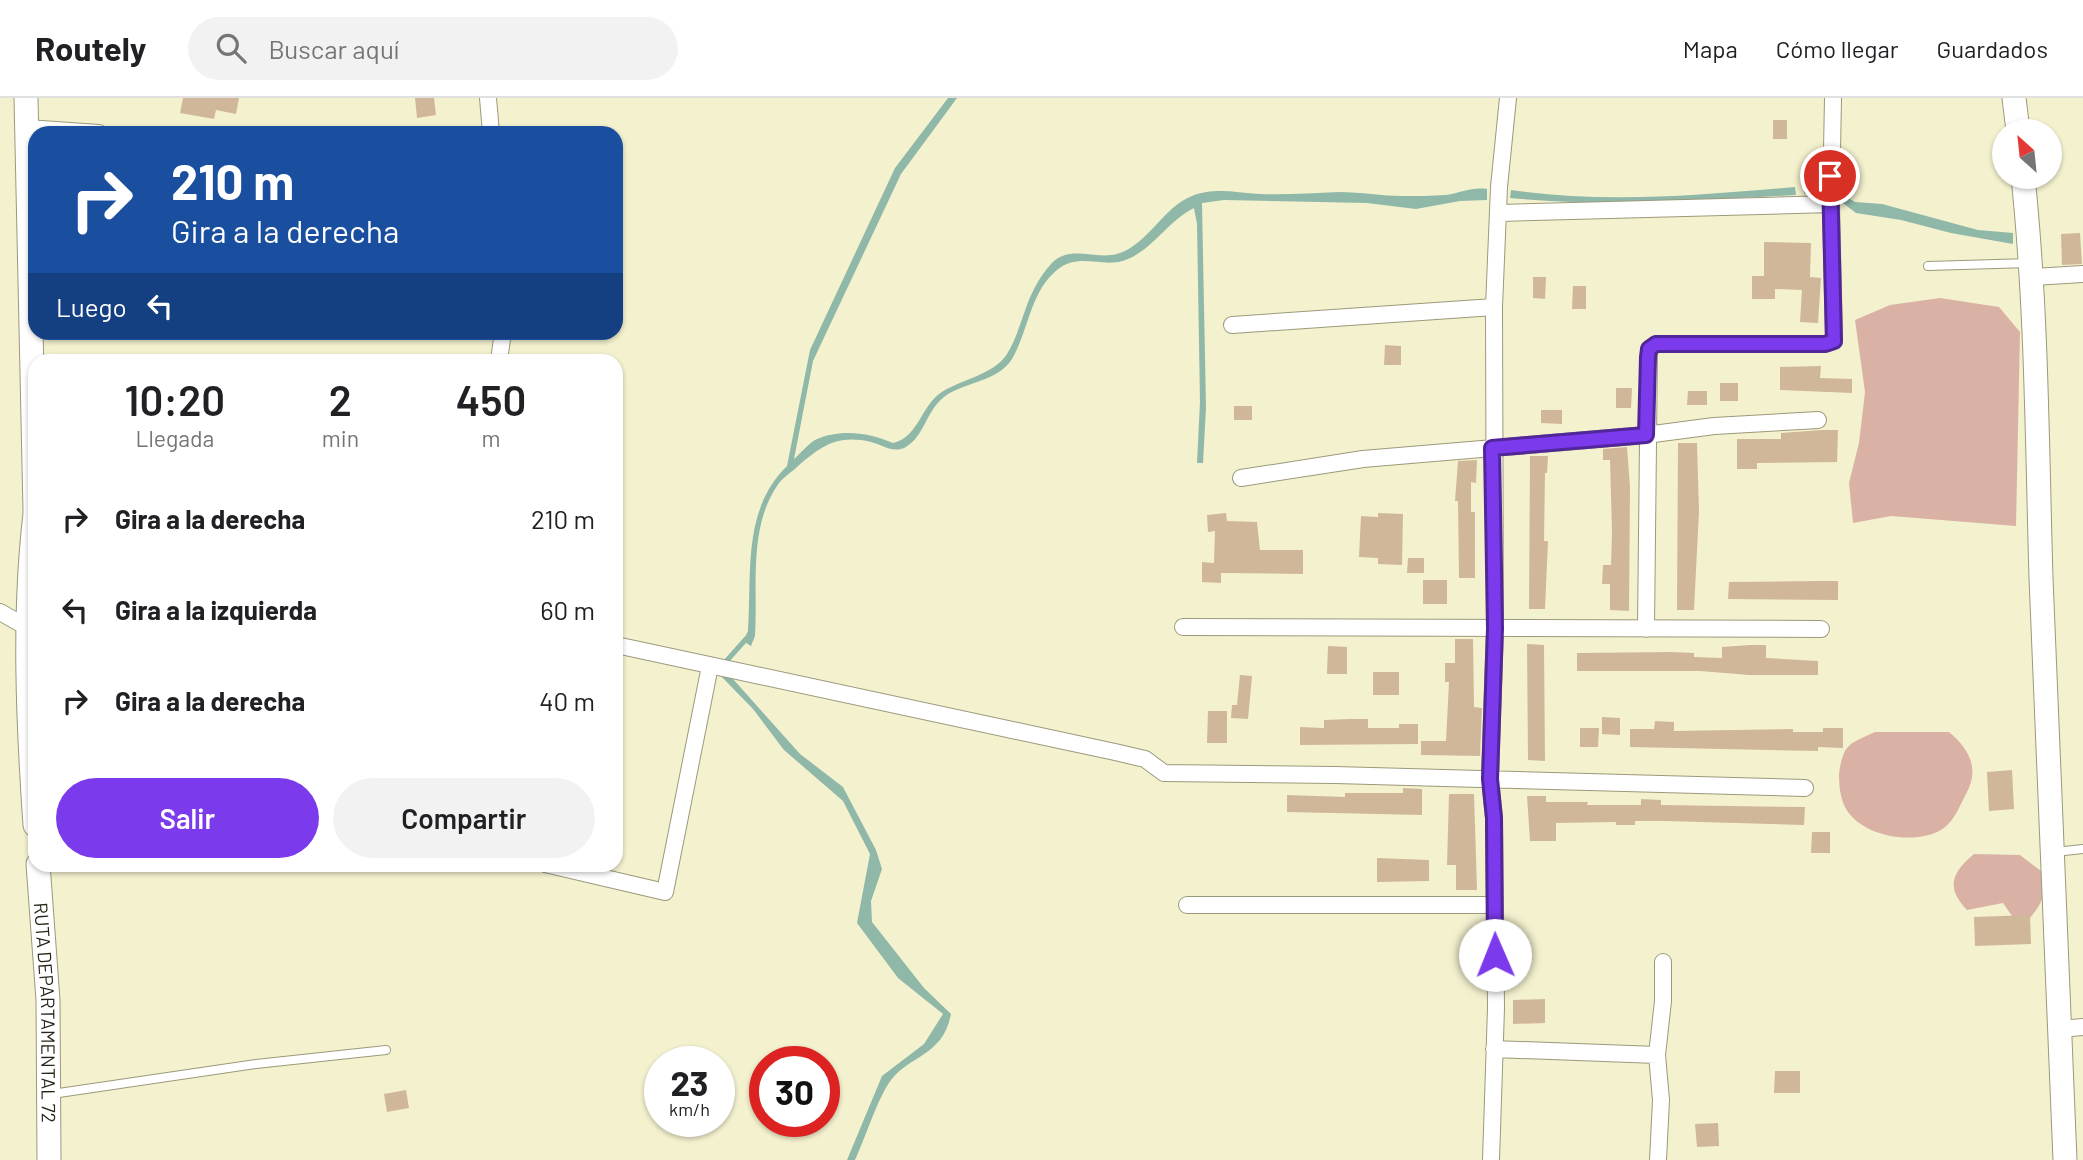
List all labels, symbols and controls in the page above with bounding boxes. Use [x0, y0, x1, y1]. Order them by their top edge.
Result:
search box [188, 17, 678, 80]
text: Routely [35, 28, 146, 68]
icon: search [212, 29, 250, 67]
text: Buscar aquí [268, 33, 399, 64]
text: Mapa [1683, 34, 1738, 63]
text: Cómo llegar [1776, 34, 1898, 63]
text: Guardados [1936, 34, 2048, 63]
north arrow [1992, 119, 2062, 189]
map controls [1992, 119, 2062, 189]
pin [1800, 146, 1860, 206]
text: 210 m [171, 151, 294, 210]
icon: right [56, 154, 147, 245]
icon: arrive [1811, 157, 1849, 195]
text: Gira a la derecha [171, 211, 399, 249]
icon: left [141, 287, 179, 325]
text: Luego [56, 291, 127, 322]
text: 10:20 [125, 374, 225, 424]
text: 2 [329, 374, 352, 424]
text: 450 [456, 374, 526, 424]
text: Llegada [135, 424, 214, 452]
text: min [322, 424, 359, 452]
text: m [482, 424, 501, 452]
icon: right [56, 500, 94, 538]
text: Gira a la derecha [115, 503, 305, 534]
text: 210 m [531, 503, 595, 534]
icon: left [56, 591, 94, 629]
text: Gira a la izquierda [115, 594, 317, 625]
text: 60 m [540, 594, 595, 625]
icon: right [56, 682, 94, 720]
text: Gira a la derecha [115, 685, 305, 716]
text: 40 m [539, 685, 595, 716]
button: Salir [56, 778, 319, 858]
button: Compartir [333, 778, 595, 858]
street label: RUTA DEPARTAMENTAL 72 [30, 902, 61, 1123]
position arrow [1458, 918, 1532, 992]
speed limit sign: 30 [749, 1046, 840, 1137]
text: 23 [670, 1061, 709, 1103]
text: km/h [669, 1098, 710, 1120]

